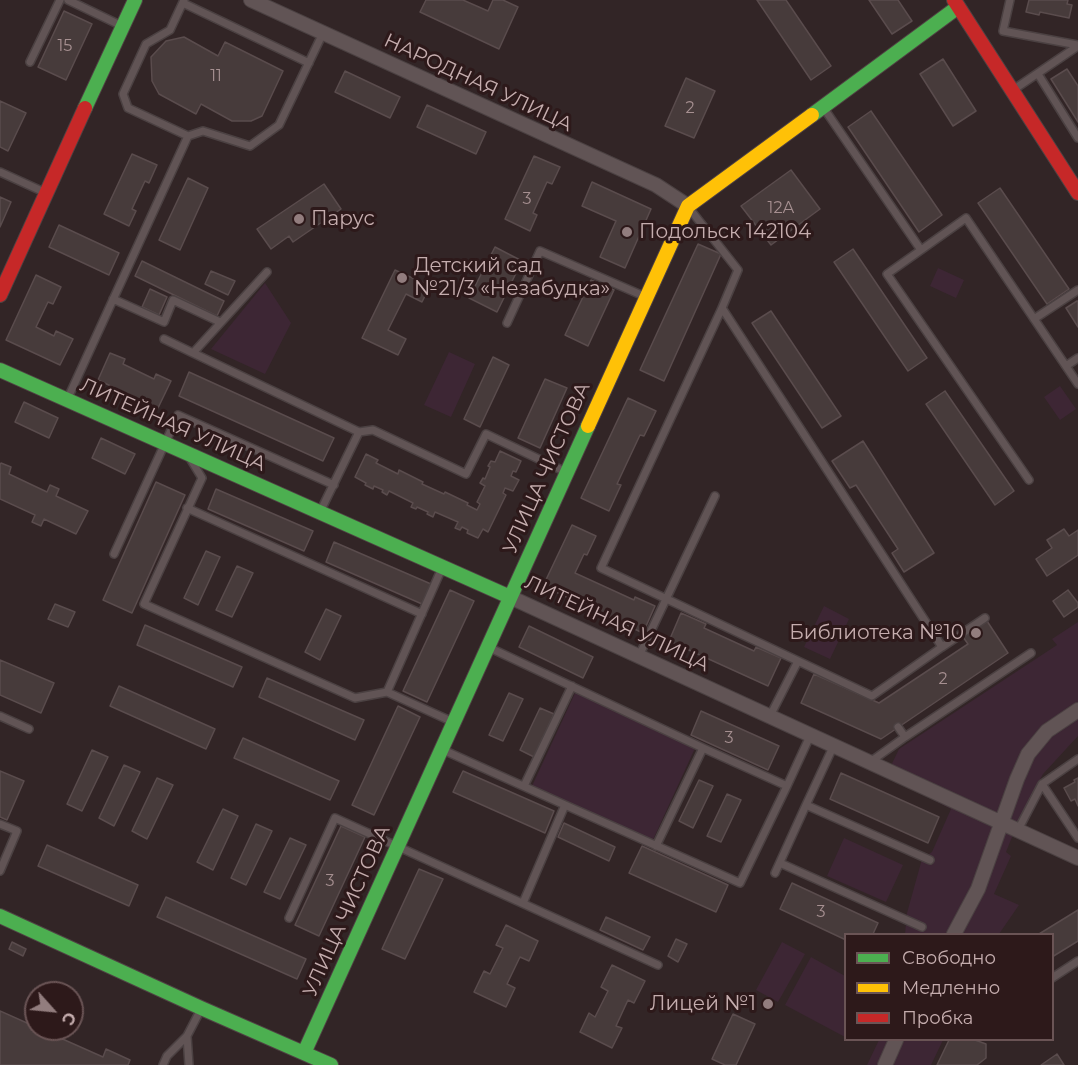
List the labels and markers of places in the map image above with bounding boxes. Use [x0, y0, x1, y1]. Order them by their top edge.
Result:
place label: Парус [311, 207, 375, 231]
marker: Парус [292, 212, 306, 226]
place label: Подольск 142104 [639, 220, 811, 244]
marker: Подольск 142104 [620, 225, 634, 239]
place label: Детский сад №21/3 «Незабудка» [414, 254, 610, 301]
marker: Детский сад №21/3 «Незабудка» [395, 271, 409, 285]
place label: Библиотека №10 [789, 621, 964, 645]
marker: Библиотека №10 [969, 626, 983, 640]
place label: Лицей №1 [650, 992, 756, 1016]
marker: Лицей №1 [761, 997, 775, 1011]

